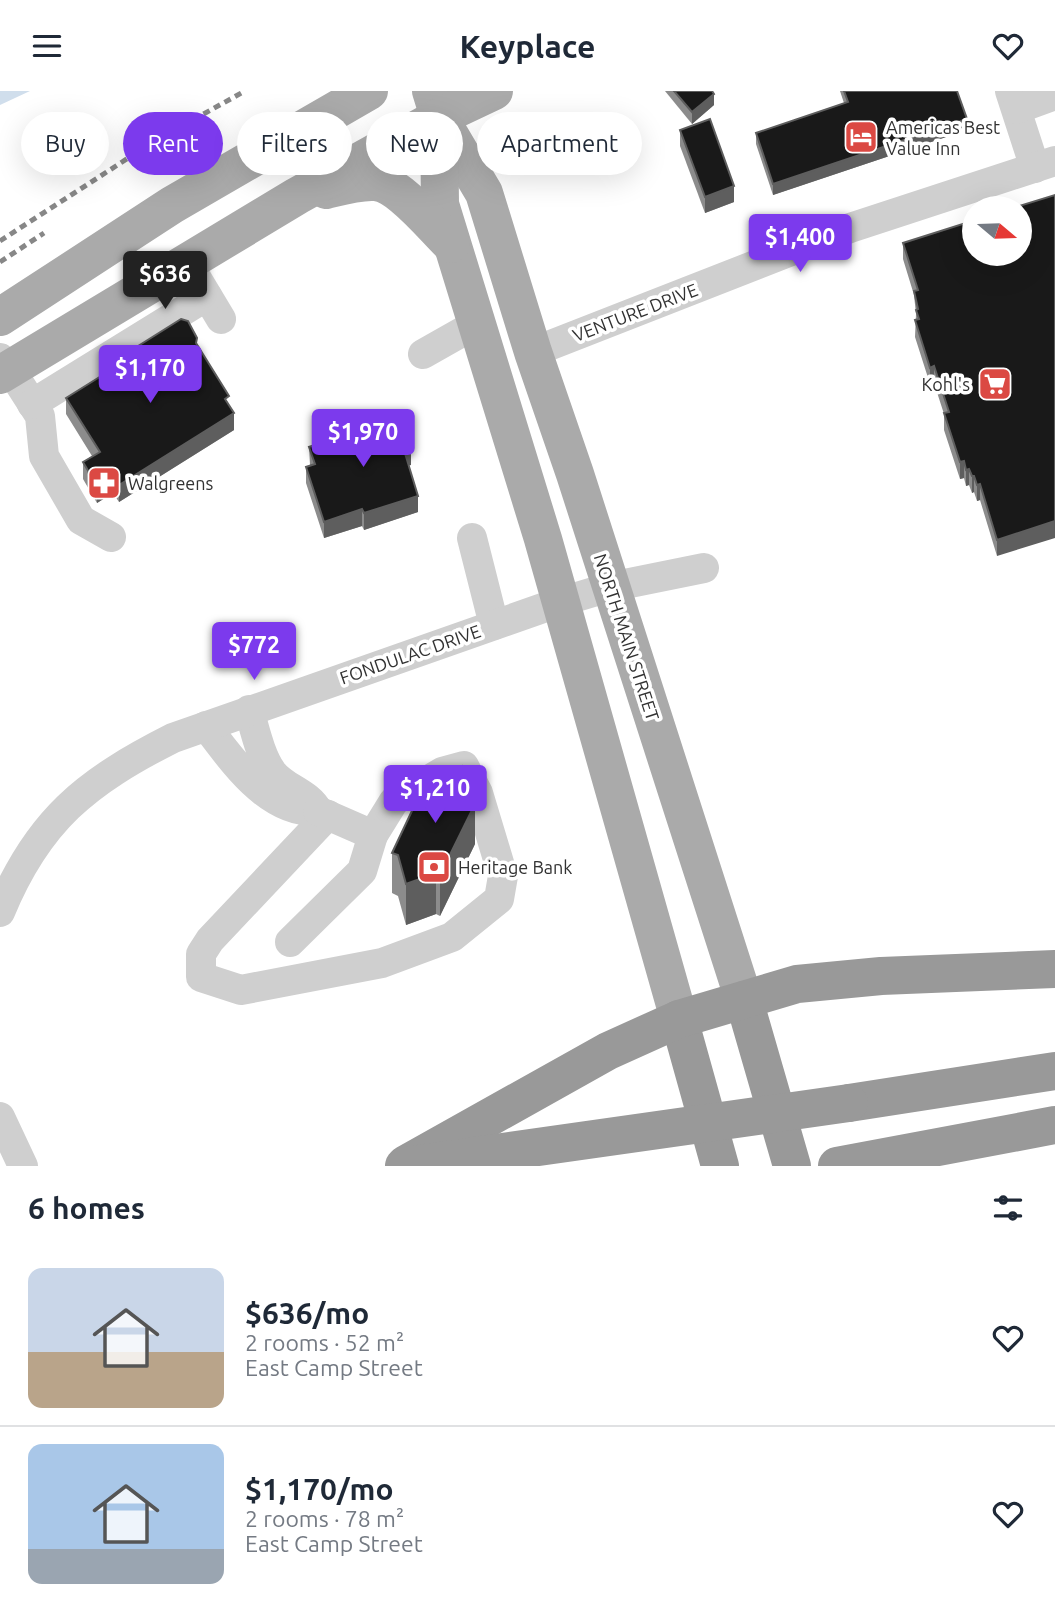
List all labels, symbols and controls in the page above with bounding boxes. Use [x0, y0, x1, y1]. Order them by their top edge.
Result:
icon: menu [28, 27, 66, 65]
icon: heart [989, 27, 1027, 65]
text: Keyplace [460, 28, 595, 64]
chip: Buy [21, 112, 109, 175]
chip: Rent [123, 112, 223, 175]
chip: Filters [237, 112, 352, 175]
chip: New [366, 112, 463, 175]
chip: Apartment [477, 112, 642, 175]
place label: Americas Best Value Inn [886, 117, 1000, 158]
hotel icon: Americas Best Value Inn [842, 118, 880, 156]
north arrow [962, 196, 1032, 266]
map controls [962, 196, 1032, 266]
pin: $1,400 [743, 215, 857, 274]
text: $1,400 [765, 224, 835, 249]
pin: $636 [124, 251, 206, 311]
text: $636 [139, 261, 191, 286]
street label: VENTURE DRIVE [570, 279, 700, 345]
pin: $1,170 [93, 345, 207, 405]
text: $1,170 [115, 355, 185, 380]
supermarket icon: Kohl's [976, 365, 1014, 403]
place label: Kohl's [922, 374, 970, 394]
pin: $1,970 [306, 409, 420, 469]
text: $1,970 [328, 419, 398, 444]
pharmacy icon: Walgreens [85, 464, 123, 502]
place label: Walgreens [128, 473, 214, 493]
street label: NORTH MAIN STREET [591, 551, 663, 723]
street label: FONDULAC DRIVE [337, 621, 483, 687]
pin: $772 [213, 623, 295, 682]
text: $772 [228, 632, 280, 657]
pin: $1,210 [378, 765, 492, 825]
text: $1,210 [400, 775, 470, 800]
bank icon: Heritage Bank [415, 848, 453, 886]
place label: Heritage Bank [458, 857, 572, 877]
icon: filters [989, 1189, 1027, 1227]
text: 6 homes [28, 1191, 145, 1225]
icon: home [84, 1296, 168, 1380]
text: $636/mo [245, 1296, 369, 1330]
icon: heart [989, 1319, 1027, 1357]
text: 2 rooms · 52 m² [245, 1330, 404, 1355]
text: East Camp Street [245, 1355, 423, 1380]
icon: home [84, 1472, 168, 1556]
text: $1,170/mo [245, 1472, 394, 1506]
icon: heart [989, 1495, 1027, 1533]
text: 2 rooms · 78 m² [245, 1506, 404, 1531]
text: East Camp Street [245, 1531, 423, 1556]

